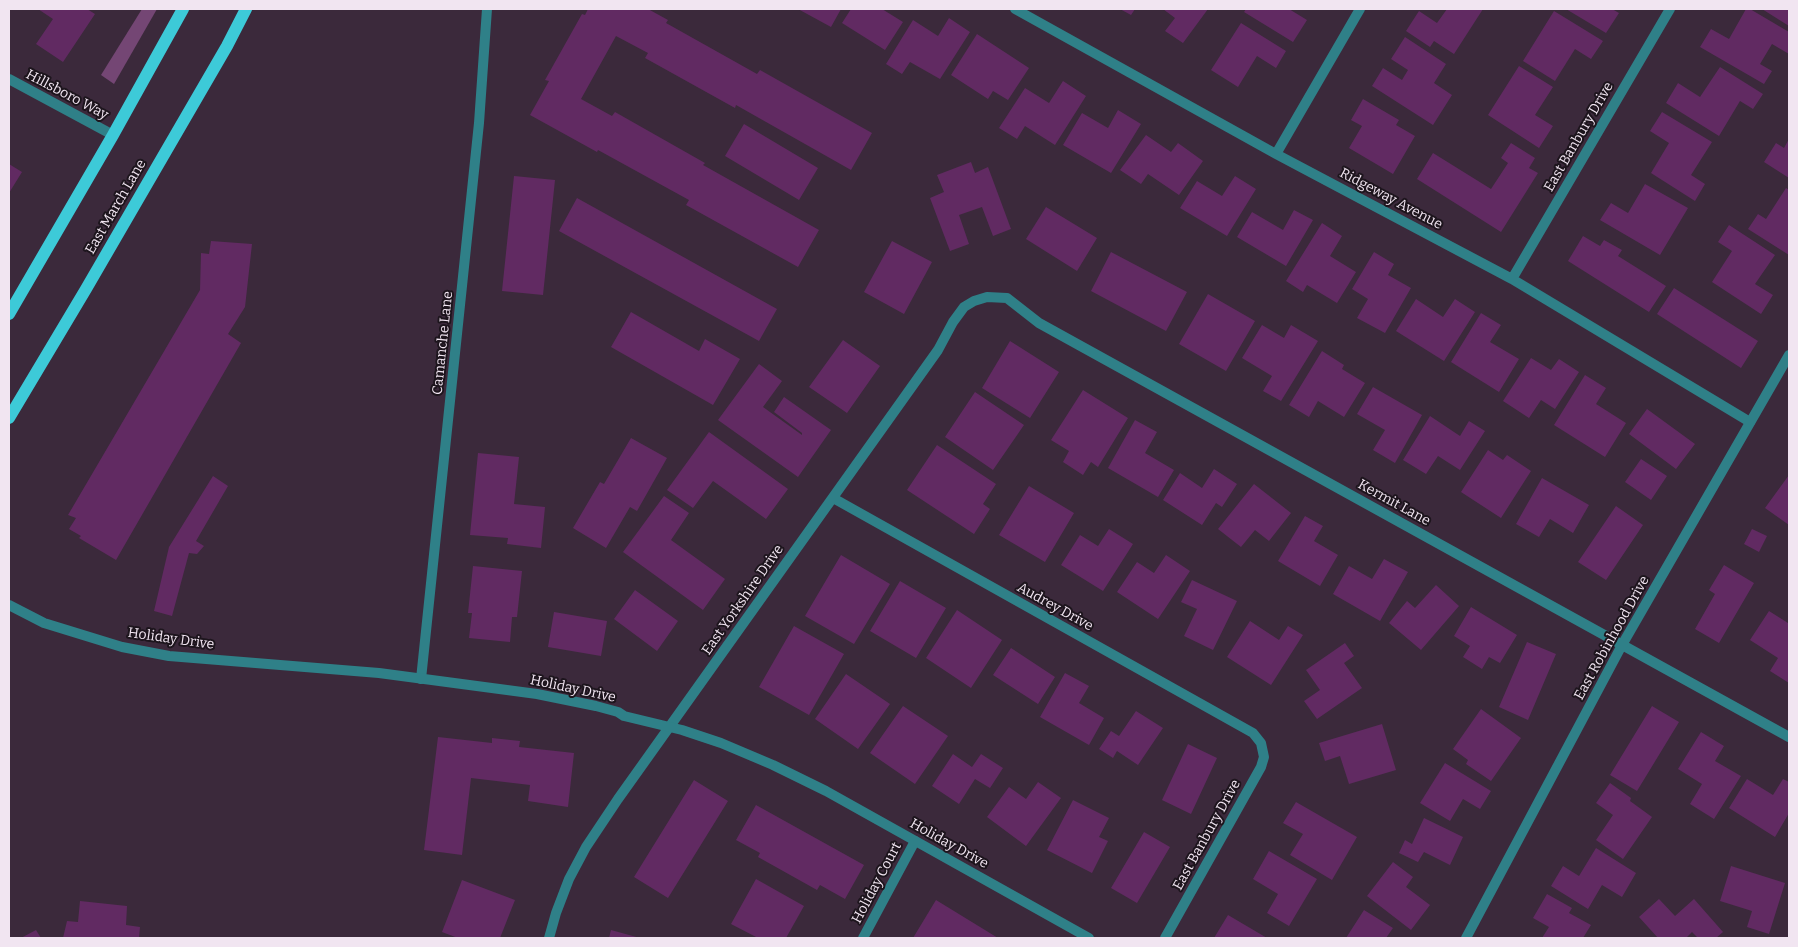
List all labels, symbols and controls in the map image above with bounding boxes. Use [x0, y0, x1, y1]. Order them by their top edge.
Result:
street label: Hillsboro Way [23, 66, 111, 124]
street label: East Banbury Drive [1541, 79, 1617, 195]
street label: East March Lane [82, 157, 150, 257]
street label: Ridgeway Avenue [1337, 165, 1445, 233]
street label: Camanche Lane [429, 290, 457, 396]
street label: Kermit Lane [1355, 476, 1433, 530]
street label: East Yorkshire Drive [699, 542, 787, 658]
street label: East Robinhood Drive [1571, 573, 1653, 703]
street label: Audrey Drive [1014, 579, 1096, 635]
street label: Holiday Drive [127, 625, 215, 653]
street label: Holiday Drive [529, 672, 617, 706]
street label: East Banbury Drive [1170, 777, 1244, 893]
street label: Holiday Drive [907, 816, 991, 872]
street label: Holiday Court [849, 840, 905, 926]

